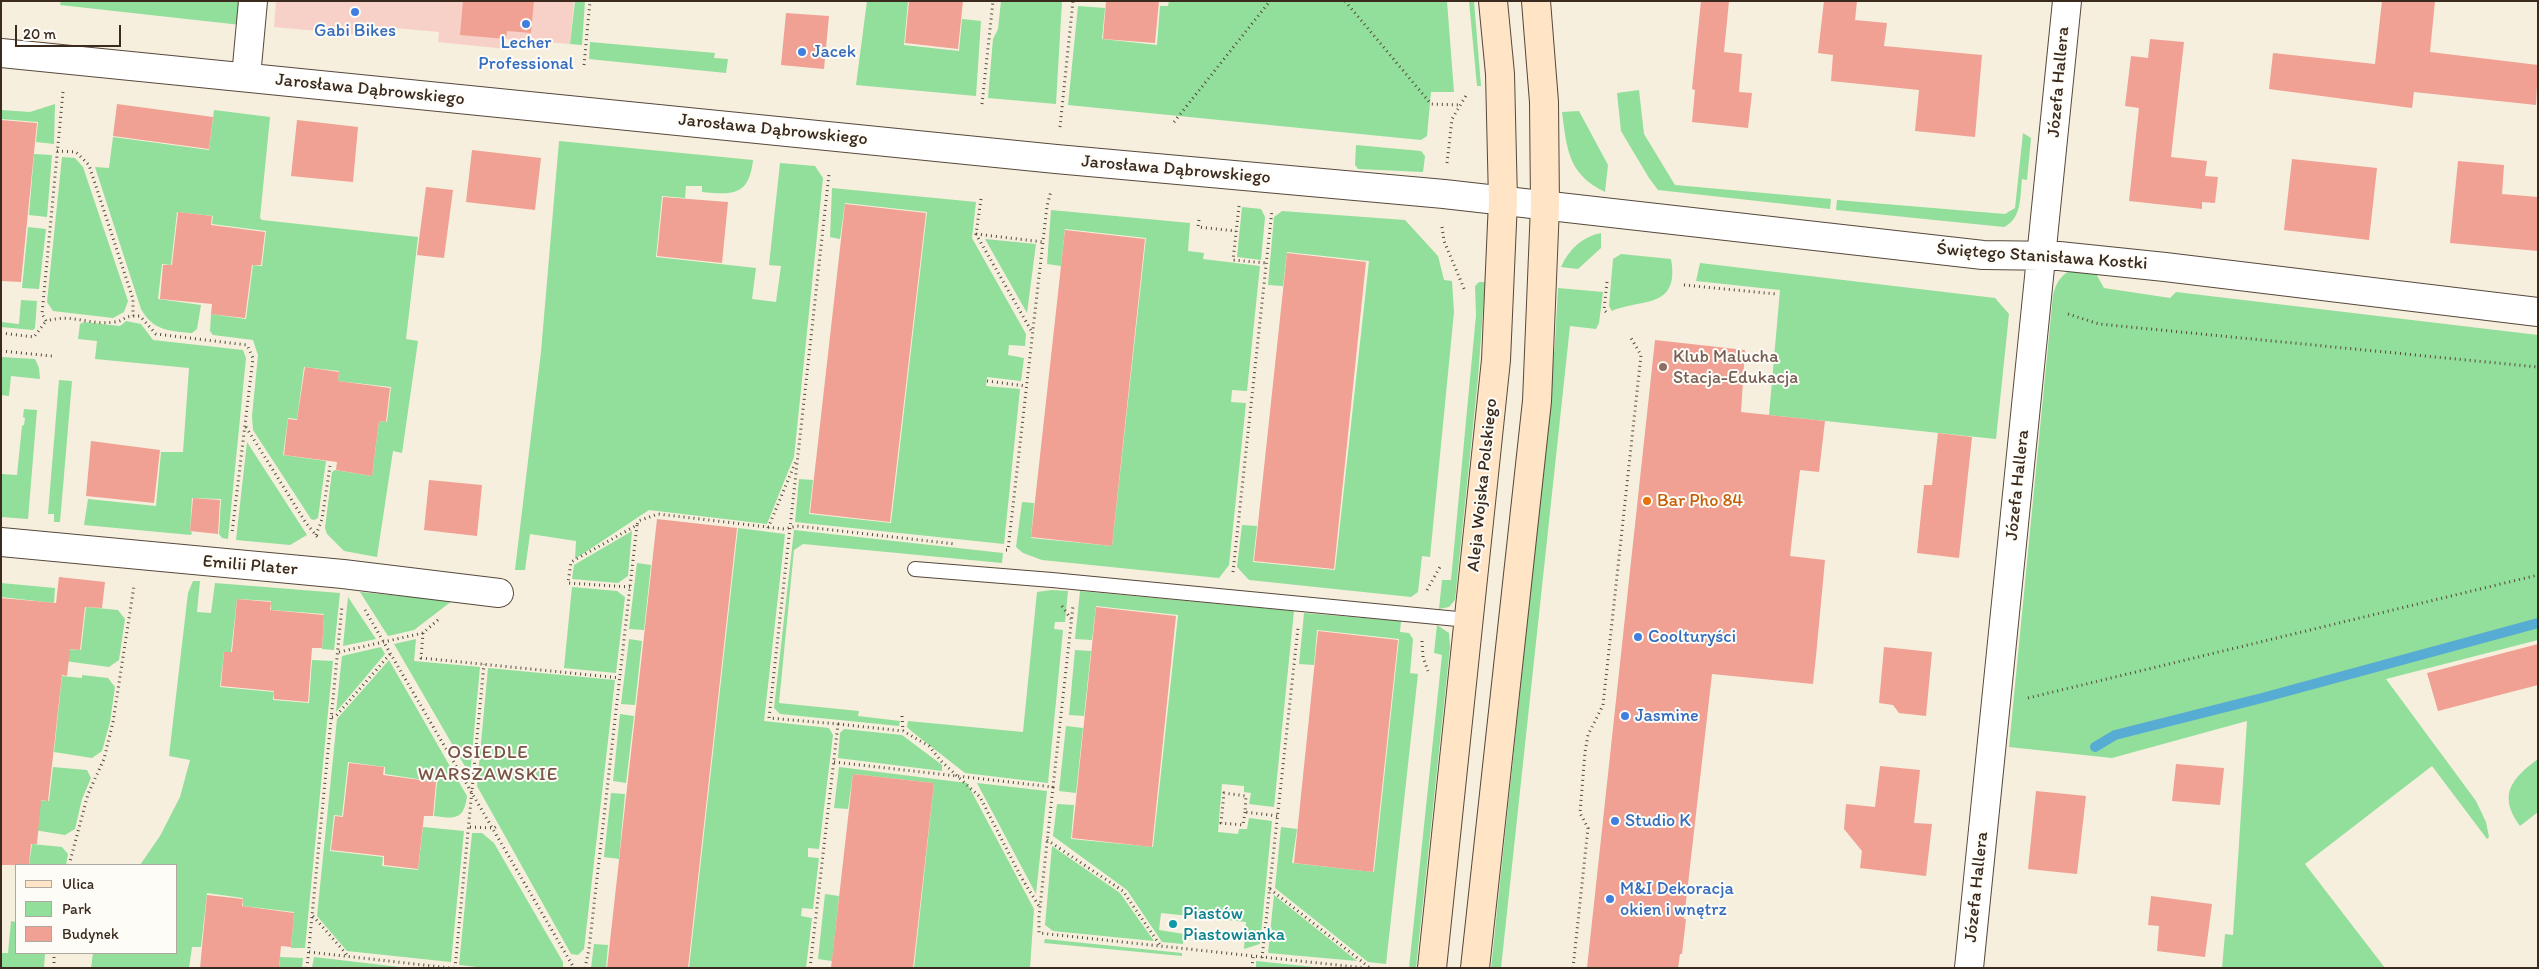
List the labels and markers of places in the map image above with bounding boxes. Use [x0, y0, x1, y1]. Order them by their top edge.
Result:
marker: Gabi Bikes [349, 6, 361, 18]
marker: Lecher Professional [520, 18, 532, 30]
place label: Gabi Bikes [314, 20, 396, 42]
place label: Lecher Professional [478, 32, 574, 74]
place label: Jacek [812, 41, 856, 63]
marker: Jacek [796, 46, 808, 58]
place label: Klub Malucha Stacja-Edukacja [1673, 346, 1798, 388]
marker: Klub Malucha Stacja-Edukacja [1657, 361, 1669, 373]
place label: Bar Pho 84 [1657, 490, 1743, 512]
marker: Bar Pho 84 [1641, 495, 1653, 507]
place label: Coolturyści [1648, 626, 1736, 648]
marker: Coolturyści [1632, 631, 1644, 643]
place label: Jasmine [1635, 705, 1699, 727]
marker: Jasmine [1619, 710, 1631, 722]
place label: Studio K [1625, 810, 1691, 832]
marker: Studio K [1609, 815, 1621, 827]
place label: M&I Dekoracja okien i wnętrz [1620, 878, 1734, 921]
marker: M&I Dekoracja okien i wnętrz [1604, 893, 1616, 905]
place label: Piastów Piastowianka [1183, 903, 1285, 946]
marker: Piastów Piastowianka [1167, 918, 1179, 930]

